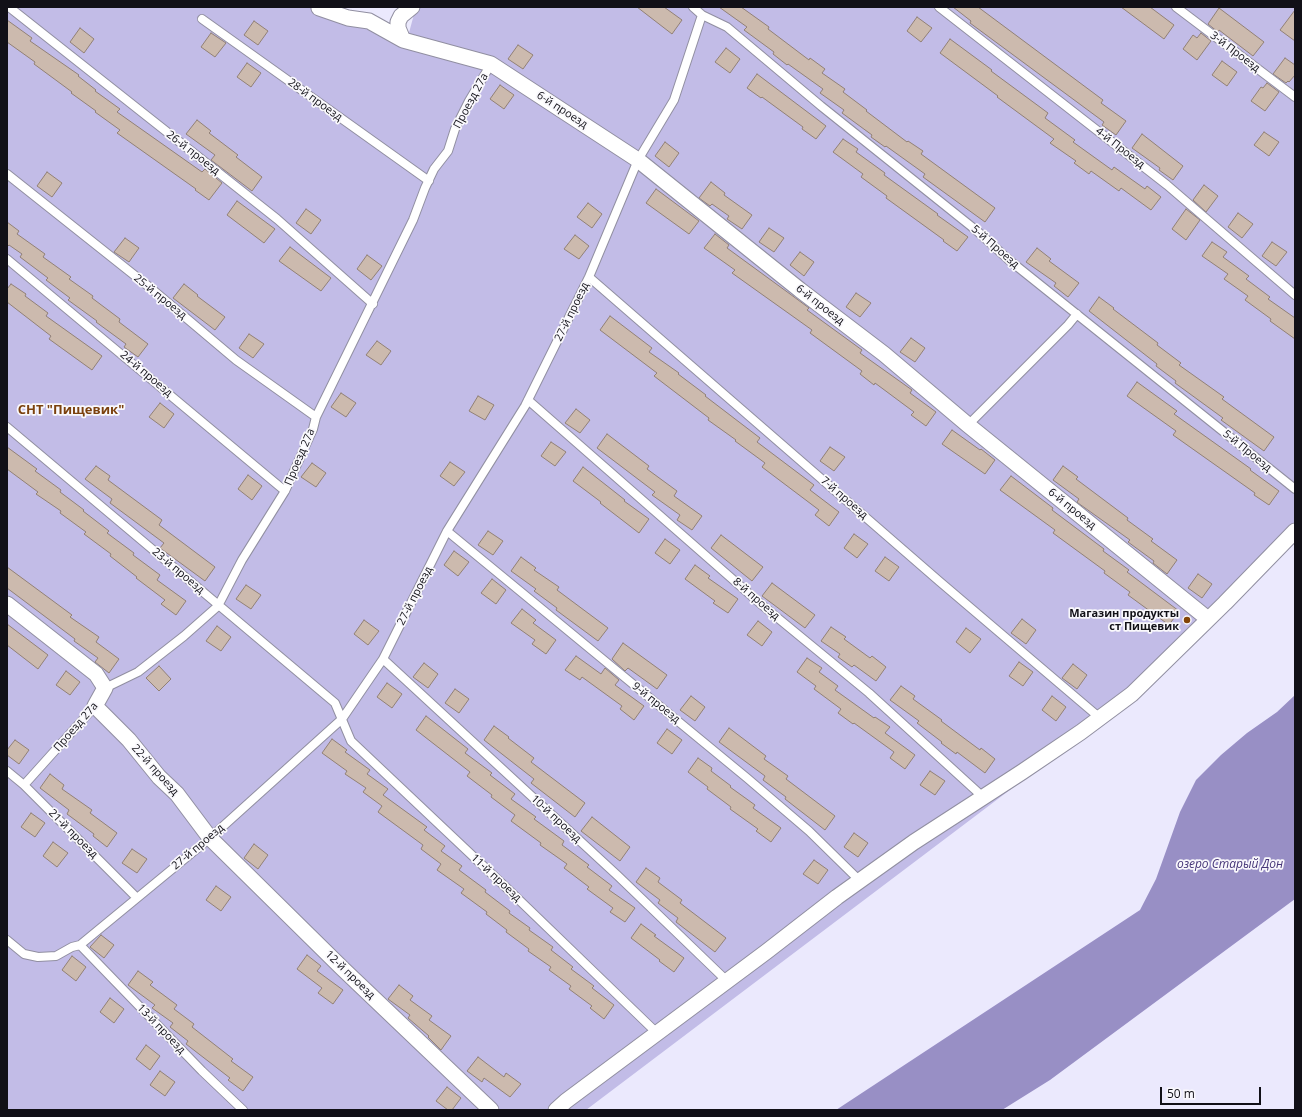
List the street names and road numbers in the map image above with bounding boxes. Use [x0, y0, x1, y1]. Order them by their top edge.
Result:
street label: 3-й Проезд [1208, 29, 1262, 75]
street label: Проезд 27а [451, 71, 491, 131]
street label: 28-й проезд [285, 76, 345, 124]
street label: 6-й проезд [534, 89, 590, 131]
street label: 4-й Проезд [1093, 125, 1147, 171]
street label: 26-й проезд [164, 128, 222, 178]
street label: 5-й Проезд [968, 223, 1022, 271]
street label: 25-й проезд [131, 272, 189, 322]
street label: 27-й проезд [552, 280, 592, 344]
street label: 6-й проезд [793, 282, 847, 328]
street label: 24-й проезд [117, 348, 175, 400]
street label: Проезд 27а [282, 426, 318, 488]
street label: 5-й Проезд [1220, 427, 1274, 475]
street label: 7-й проезд [818, 474, 870, 522]
street label: 6-й проезд [1045, 486, 1099, 532]
street label: 23-й проезд [149, 545, 207, 597]
street label: 27-й проезд [395, 565, 435, 627]
street label: 8-й проезд [730, 575, 782, 623]
street label: 9-й проезд [629, 680, 683, 726]
street label: Проезд 27а [51, 700, 101, 754]
street label: 22-й проезд [129, 742, 181, 798]
street label: 10-й проезд [528, 792, 584, 846]
street label: 21-й проезд [46, 807, 100, 861]
street label: 27-й проезд [169, 821, 227, 873]
street label: 11-й проезд [468, 851, 524, 905]
street label: 12-й проезд [322, 948, 378, 1002]
street label: 13-й проезд [134, 1001, 188, 1057]

